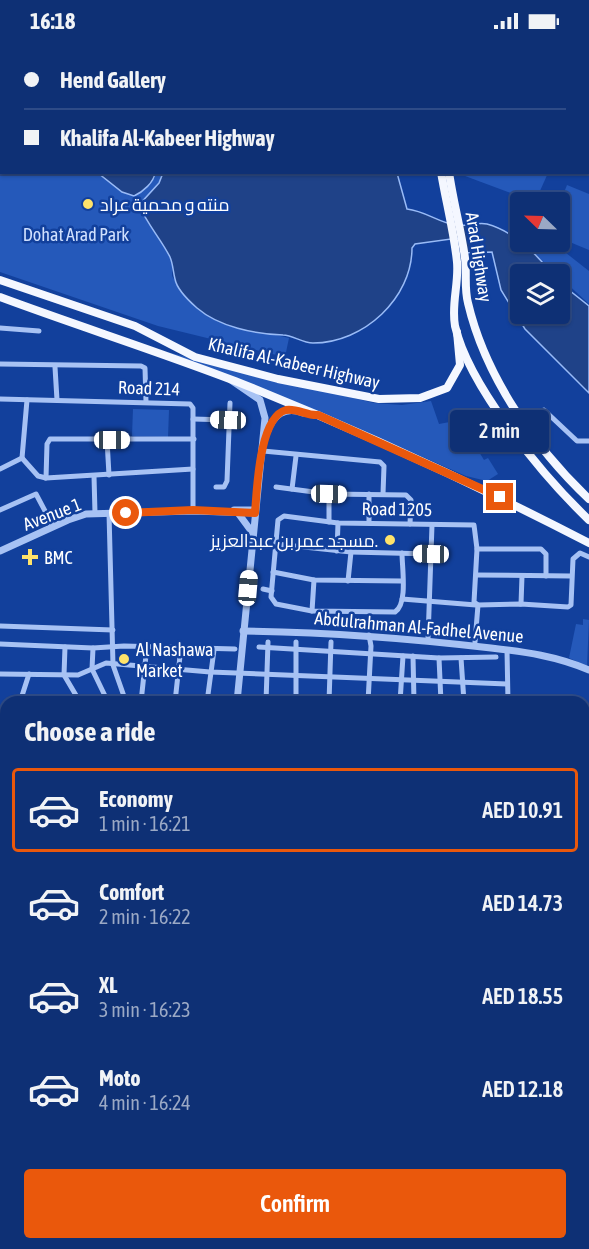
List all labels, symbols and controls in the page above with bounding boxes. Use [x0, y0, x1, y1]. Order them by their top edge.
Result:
text: 16:18 [30, 8, 75, 34]
text: Hend Gallery [60, 67, 166, 93]
text: Khalifa Al-Kabeer Highway [60, 125, 275, 151]
north arrow [510, 192, 570, 252]
map controls [510, 192, 570, 324]
place label: منته و محمية عراد [100, 194, 230, 216]
marker: منته و محمية عراد [81, 197, 95, 211]
street label: Arad Highway [462, 211, 496, 303]
park label: Dohat Arad Park [23, 224, 129, 245]
button: layers [510, 264, 570, 324]
street label: Khalifa Al-Kabeer Highway [206, 333, 382, 393]
street label: Road 214 [118, 376, 180, 400]
car [210, 410, 246, 430]
callout: 2 min [450, 410, 550, 452]
text: 2 min [479, 419, 520, 442]
car [94, 431, 130, 449]
route end [486, 483, 513, 510]
car [311, 485, 347, 503]
street label: Avenue 1 [20, 493, 84, 535]
street label: Road 1205 [361, 498, 433, 520]
route start [112, 499, 139, 526]
place label: مسجد عمر بن عبدالعزيز. [209, 530, 378, 552]
marker: مسجد عمر بن عبدالعزيز. [383, 533, 397, 547]
car [413, 545, 449, 563]
place label: BMC [44, 547, 73, 568]
marker: BMC [21, 548, 39, 566]
car [237, 569, 259, 607]
street label: Abdulrahman Al-Fadhel Avenue [314, 607, 524, 647]
place label: Al Nashawa Market [136, 639, 213, 681]
marker: Al Nashawa Market [117, 652, 131, 666]
text: Choose a ride [24, 716, 156, 747]
icon: car [27, 783, 81, 837]
text: Economy [99, 786, 173, 812]
text: AED 10.91 [482, 797, 563, 823]
text: 1 min · 16:21 [99, 812, 191, 835]
icon: car [27, 876, 81, 930]
text: Comfort [99, 879, 164, 905]
text: AED 14.73 [482, 890, 563, 916]
text: 2 min · 16:22 [99, 905, 191, 928]
icon: car [27, 969, 81, 1023]
text: XL [99, 972, 117, 998]
text: AED 18.55 [482, 983, 563, 1009]
text: 3 min · 16:23 [99, 998, 191, 1021]
icon: car [27, 1062, 81, 1116]
text: Moto [99, 1065, 141, 1091]
text: AED 12.18 [482, 1076, 563, 1102]
text: 4 min · 16:24 [99, 1091, 191, 1114]
button: Confirm [24, 1169, 566, 1238]

